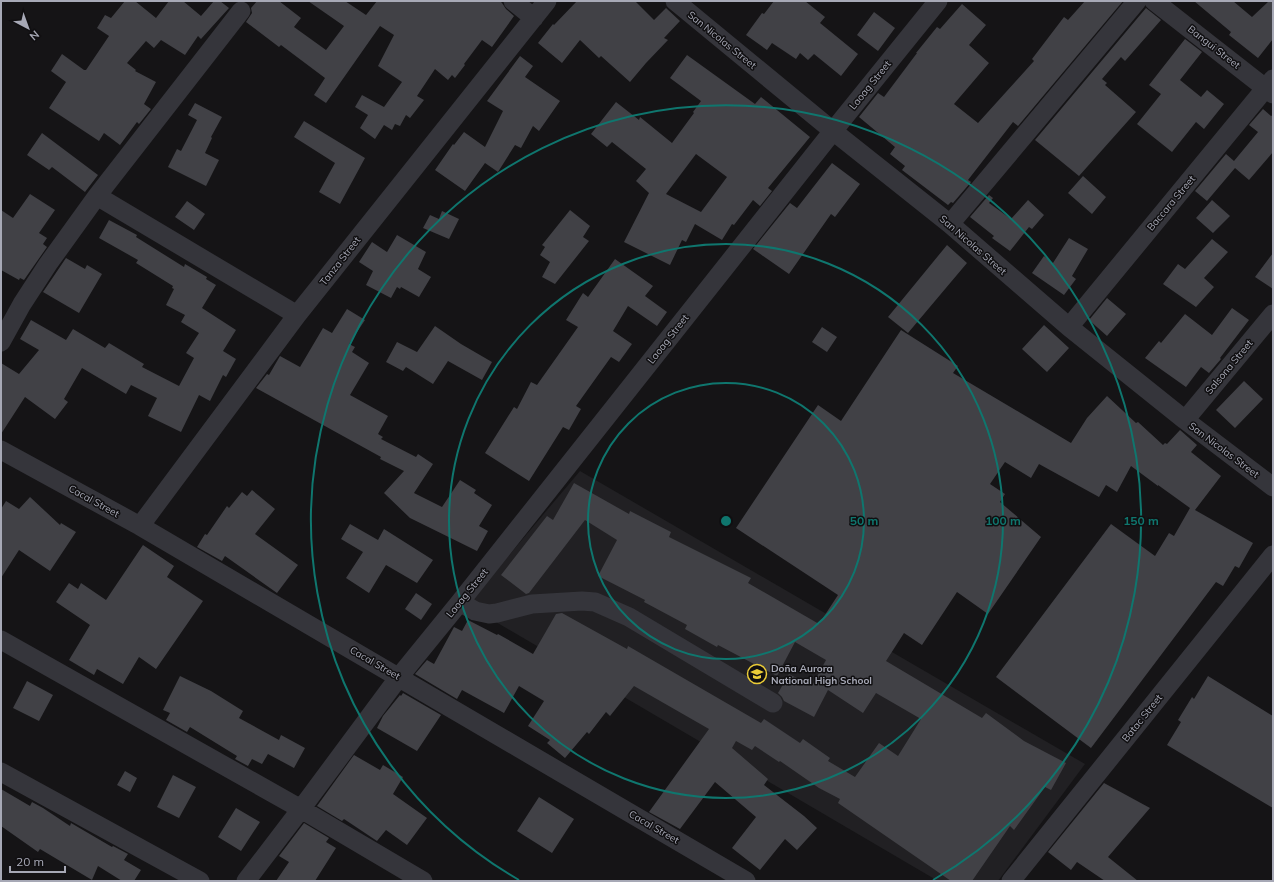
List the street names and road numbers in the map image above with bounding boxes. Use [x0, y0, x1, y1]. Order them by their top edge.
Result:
street label: San Nicolas Street [685, 8, 759, 72]
street label: Bangui Street [1185, 22, 1243, 72]
street label: Laoag Street [846, 57, 894, 112]
street label: Baccara Street [1144, 172, 1198, 233]
street label: San Nicolas Street [937, 212, 1010, 278]
street label: Tanza Street [317, 234, 363, 288]
street label: Laoag Street [645, 311, 692, 366]
street label: Salsona Street [1202, 337, 1256, 397]
street label: San Nicolas Street [1186, 419, 1262, 481]
street label: Cacal Street [66, 482, 122, 521]
street label: Laoag Street [443, 565, 491, 620]
street label: Cacal Street [347, 643, 403, 683]
street label: Batac Street [1119, 691, 1165, 744]
street label: Cacal Street [626, 807, 682, 847]

